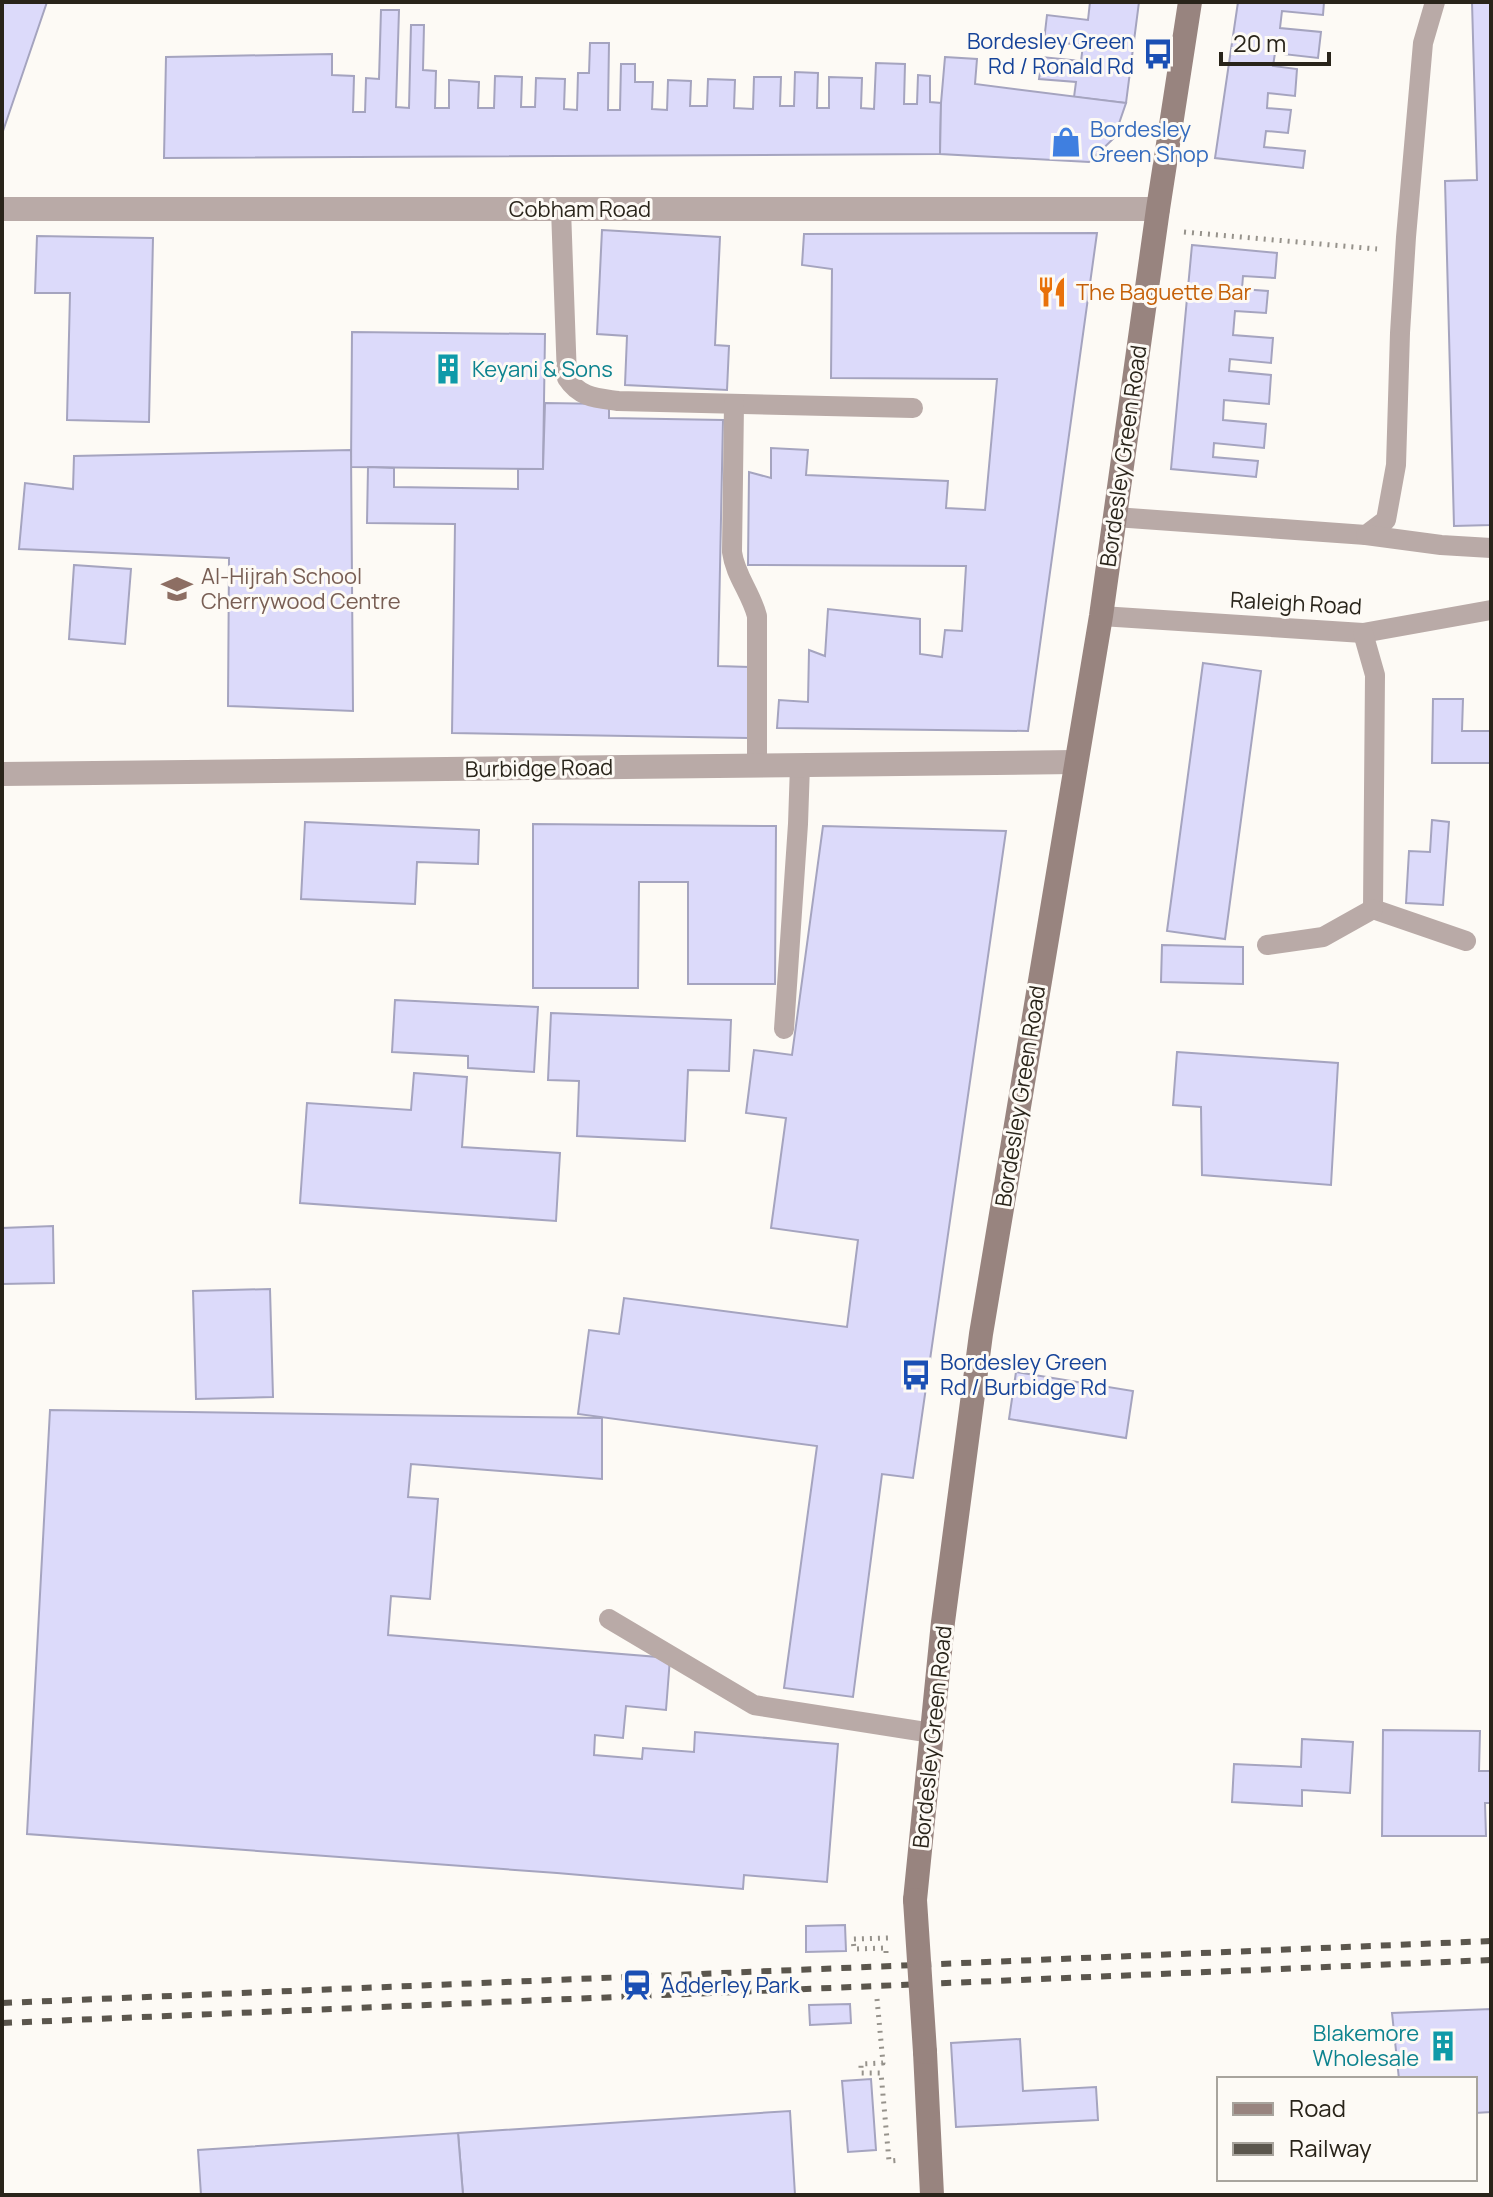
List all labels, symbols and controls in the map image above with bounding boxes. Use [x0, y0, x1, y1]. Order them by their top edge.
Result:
scale bar [1221, 16, 1329, 66]
place label: Bordesley Green Rd / Ronald Rd [967, 26, 1134, 81]
text: 20 m [1233, 26, 1286, 59]
bus stop icon: Bordesley Green Rd / Ronald Rd [1141, 37, 1175, 71]
place label: Bordesley Green Shop [1090, 114, 1209, 169]
shop icon: Bordesley Green Shop [1049, 125, 1083, 159]
street label: Cobham Road [509, 194, 651, 224]
restaurant icon: The Baguette Bar [1035, 275, 1069, 309]
place label: The Baguette Bar [1076, 277, 1251, 307]
street label: Bordesley Green Road [1093, 343, 1153, 569]
building icon: Keyani & Sons [431, 352, 465, 386]
place label: Keyani & Sons [472, 354, 613, 384]
place label: Al-Hijrah School Cherrywood Centre [201, 561, 401, 616]
school or university icon: Al-Hijrah School Cherrywood Centre [160, 572, 194, 606]
street label: Raleigh Road [1229, 585, 1363, 621]
street label: Burbidge Road [465, 752, 613, 784]
street label: Bordesley Green Road [988, 983, 1052, 1209]
place label: Bordesley Green Rd / Burbidge Rd [940, 1347, 1107, 1402]
bus stop icon: Bordesley Green Rd / Burbidge Rd [899, 1358, 933, 1392]
street label: Bordesley Green Road [905, 1624, 959, 1850]
station icon: Adderley Park [620, 1968, 654, 2002]
place label: Adderley Park [661, 1970, 801, 2000]
place label: Blakemore Wholesale [1313, 2018, 1419, 2073]
building icon: Blakemore Wholesale [1426, 2029, 1460, 2063]
legend [1217, 2077, 1477, 2181]
text: Road [1289, 2091, 1346, 2124]
text: Railway [1289, 2131, 1372, 2164]

